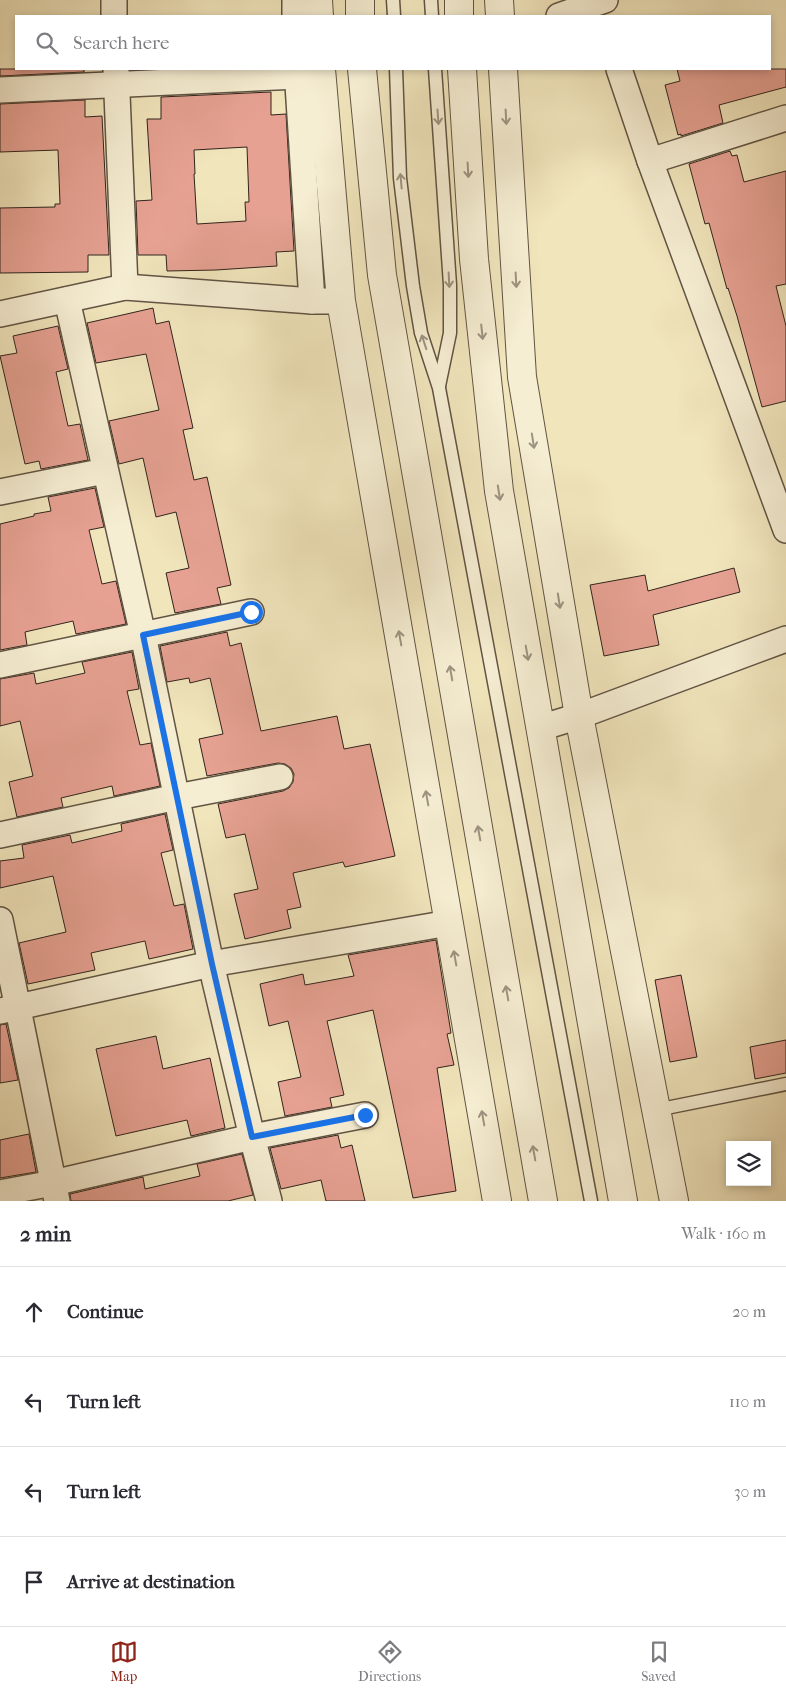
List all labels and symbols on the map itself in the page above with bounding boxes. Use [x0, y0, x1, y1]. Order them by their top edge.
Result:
one-way arrow [434, 109, 443, 125]
one-way arrow [502, 109, 511, 125]
one-way arrow [464, 162, 473, 178]
one-way arrow [396, 173, 406, 189]
one-way arrow [445, 271, 454, 287]
one-way arrow [512, 271, 521, 287]
one-way arrow [477, 323, 487, 339]
one-way arrow [418, 334, 428, 350]
one-way arrow [528, 433, 538, 449]
one-way arrow [495, 485, 505, 501]
one-way arrow [555, 593, 565, 609]
route start [240, 601, 263, 624]
one-way arrow [394, 630, 404, 646]
one-way arrow [523, 645, 533, 661]
one-way arrow [445, 665, 455, 681]
one-way arrow [422, 791, 432, 807]
one-way arrow [473, 825, 483, 841]
one-way arrow [450, 951, 460, 967]
one-way arrow [501, 985, 511, 1001]
route end [354, 1104, 377, 1127]
one-way arrow [477, 1111, 487, 1127]
one-way arrow [529, 1145, 539, 1161]

